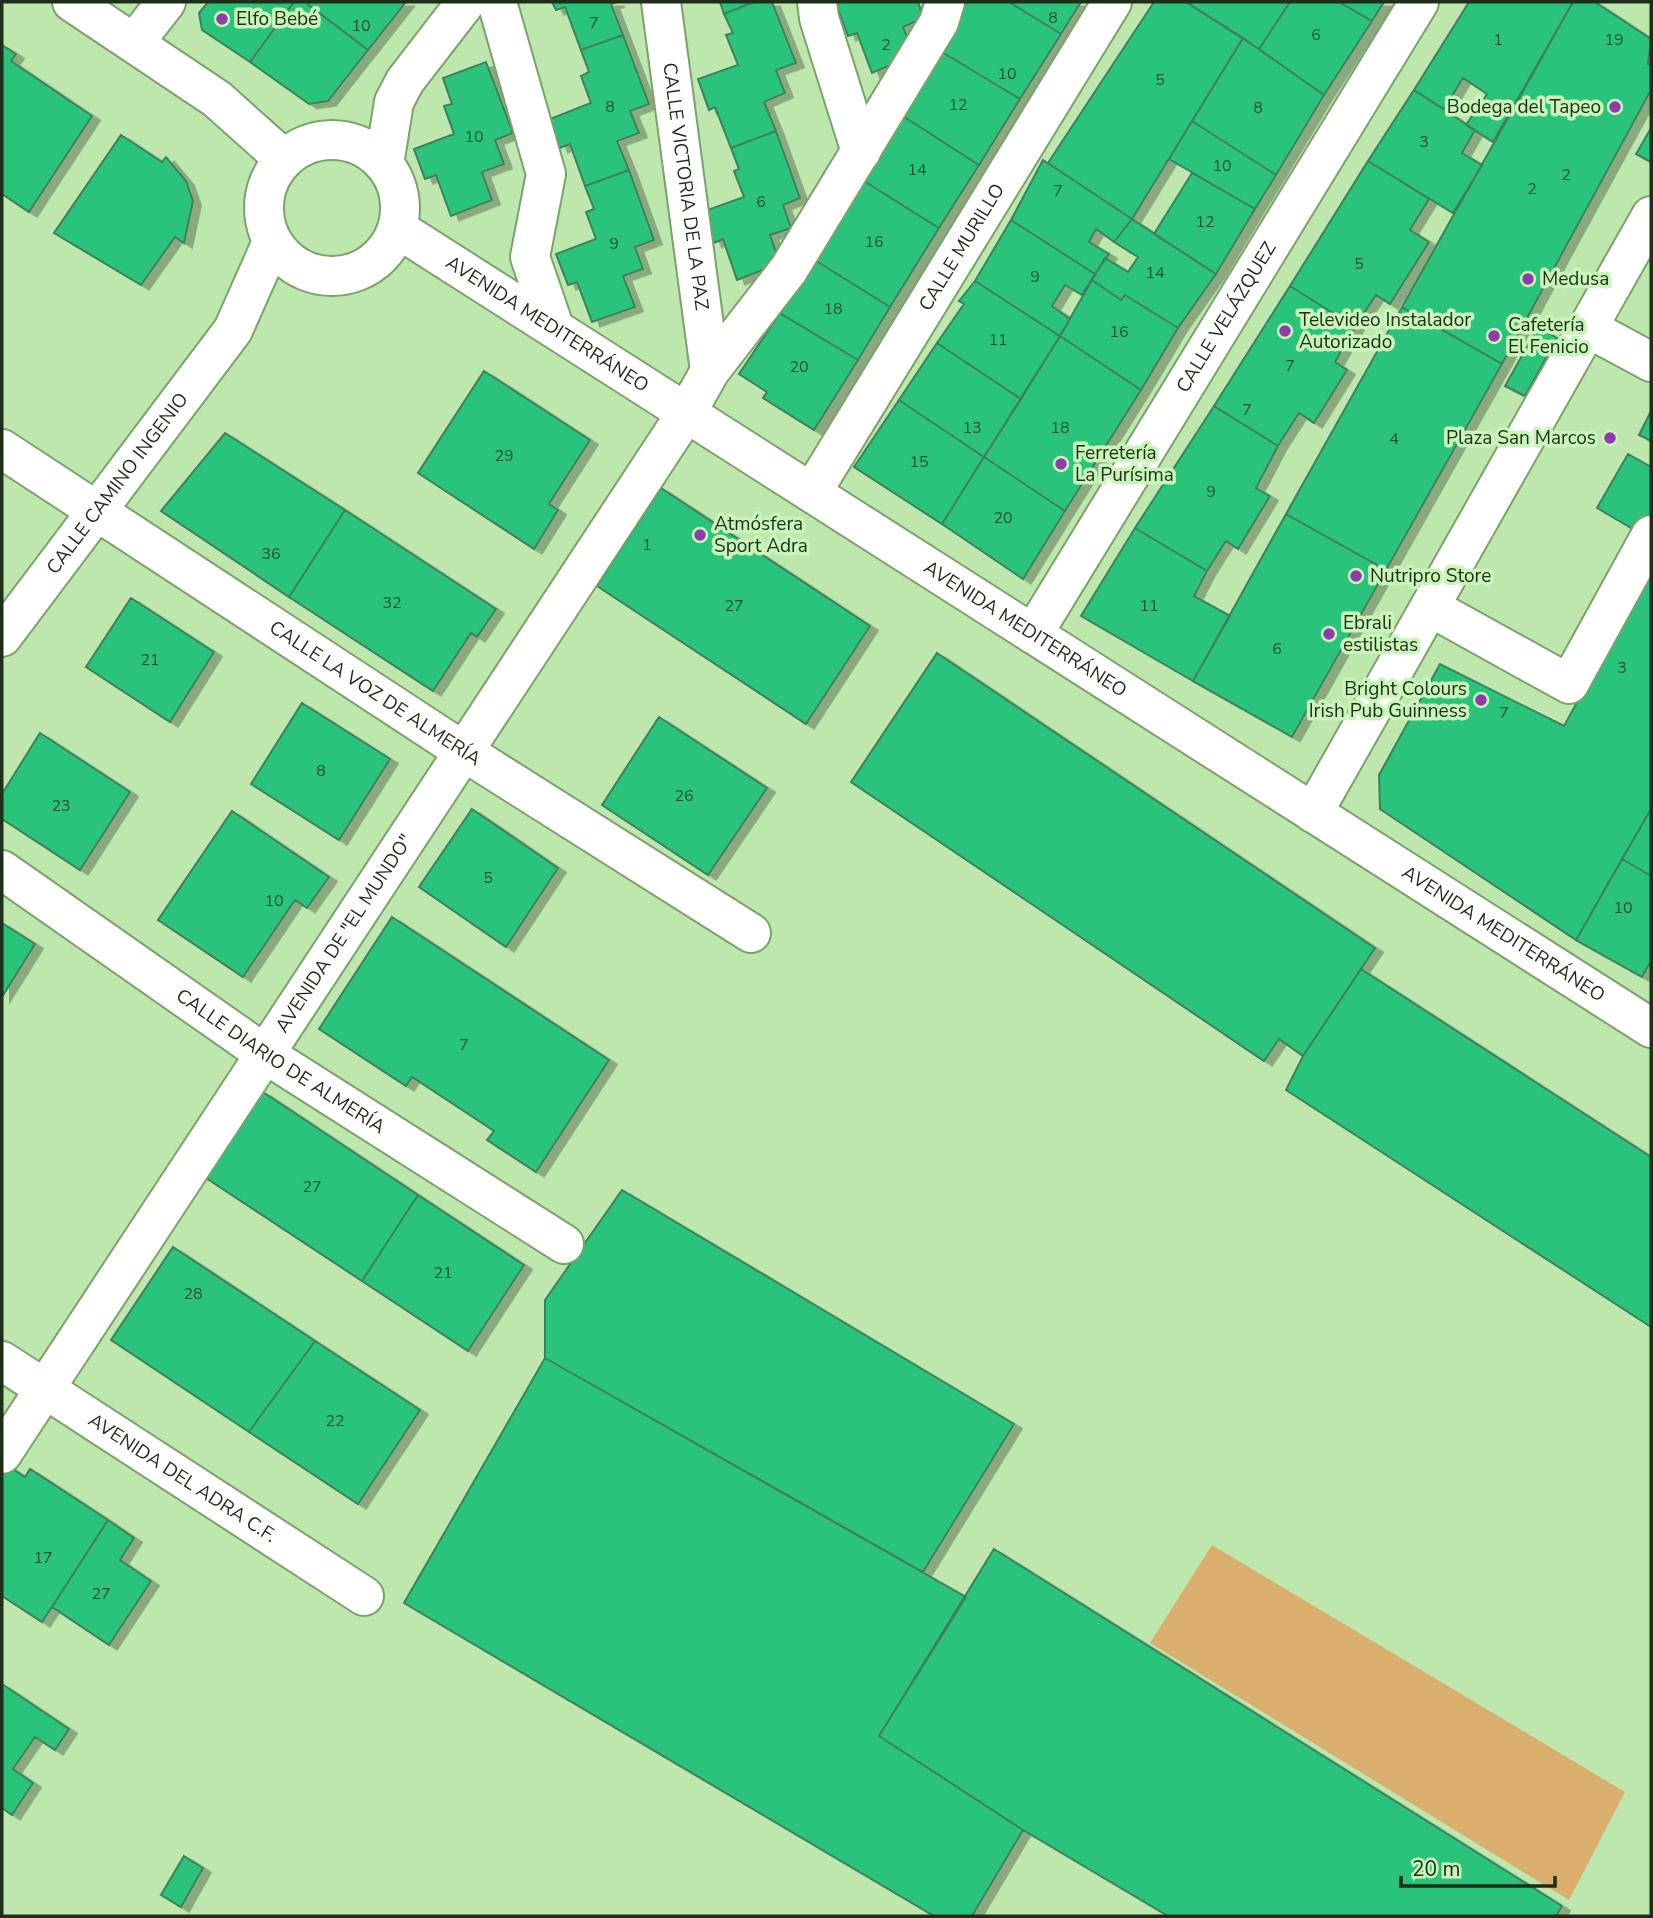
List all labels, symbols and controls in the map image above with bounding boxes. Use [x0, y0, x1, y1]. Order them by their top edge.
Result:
place label: Elfo Bebé [236, 6, 318, 32]
house number: 8 [1048, 7, 1058, 29]
marker: Elfo Bebé [214, 11, 230, 27]
house number: 7 [589, 12, 599, 34]
house number: 10 [351, 15, 371, 37]
house number: 6 [1311, 24, 1321, 46]
house number: 1 [1493, 29, 1503, 51]
house number: 19 [1604, 29, 1624, 51]
house number: 2 [881, 34, 891, 56]
street label: CALLE VICTORIA DE LA PAZ [656, 61, 715, 312]
house number: 10 [997, 63, 1017, 85]
house number: 5 [1155, 69, 1165, 91]
house number: 12 [948, 94, 968, 116]
place label: Bodega del Tapeo [1447, 94, 1601, 120]
house number: 8 [605, 96, 615, 118]
house number: 8 [1253, 97, 1263, 119]
marker: Bodega del Tapeo [1607, 99, 1623, 115]
house number: 10 [464, 126, 484, 148]
house number: 3 [1419, 131, 1429, 153]
house number: 10 [1212, 155, 1232, 177]
house number: 14 [907, 159, 927, 181]
house number: 2 [1561, 164, 1571, 186]
house number: 2 [1527, 178, 1537, 200]
street label: CALLE MURILLO [913, 179, 1011, 316]
house number: 7 [1053, 180, 1063, 202]
house number: 6 [756, 191, 766, 213]
house number: 12 [1195, 211, 1215, 233]
house number: 16 [864, 231, 884, 253]
house number: 9 [609, 233, 619, 255]
street label: CALLE VELÁZQUEZ [1170, 237, 1282, 398]
street label: AVENIDA MEDITERRÁNEO [441, 250, 654, 399]
house number: 5 [1354, 253, 1364, 275]
house number: 14 [1145, 262, 1165, 284]
house number: 9 [1030, 266, 1040, 288]
place label: Medusa [1542, 266, 1609, 292]
marker: Medusa [1520, 271, 1536, 287]
house number: 18 [823, 298, 843, 320]
place label: Televideo Instalador Autorizado [1299, 307, 1471, 355]
place label: Cafetería El Fenicio [1508, 312, 1589, 360]
house number: 16 [1109, 321, 1129, 343]
marker: Televideo Instalador Autorizado [1277, 323, 1293, 339]
marker: Cafetería El Fenicio [1486, 328, 1502, 344]
house number: 11 [988, 329, 1008, 351]
house number: 7 [1285, 355, 1295, 377]
house number: 20 [789, 356, 809, 378]
street label: CALLE CAMINO INGENIO [41, 387, 194, 580]
house number: 7 [1242, 399, 1252, 421]
house number: 13 [962, 417, 982, 439]
house number: 18 [1050, 417, 1070, 439]
place label: Plaza San Marcos [1446, 425, 1596, 451]
house number: 4 [1389, 428, 1399, 450]
marker: Plaza San Marcos [1602, 430, 1618, 446]
place label: Ferretería La Purísima [1075, 440, 1174, 488]
house number: 29 [494, 445, 514, 467]
house number: 15 [909, 451, 929, 473]
marker: Ferretería La Purísima [1053, 456, 1069, 472]
house number: 9 [1206, 481, 1216, 503]
house number: 20 [993, 507, 1013, 529]
place label: Atmósfera Sport Adra [714, 511, 808, 559]
marker: Atmósfera Sport Adra [692, 527, 708, 543]
house number: 1 [642, 534, 652, 556]
house number: 36 [261, 543, 281, 565]
street label: AVENIDA MEDITERRÁNEO [919, 555, 1132, 703]
place label: Nutripro Store [1370, 563, 1491, 589]
marker: Nutripro Store [1348, 568, 1364, 584]
house number: 32 [382, 592, 402, 614]
house number: 27 [724, 595, 744, 617]
house number: 11 [1139, 595, 1159, 617]
place label: Ebrali estilistas [1343, 610, 1418, 658]
street label: CALLE LA VOZ DE ALMERÍA [264, 615, 486, 772]
marker: Ebrali estilistas [1321, 626, 1337, 642]
house number: 6 [1272, 638, 1282, 660]
house number: 21 [140, 649, 160, 671]
house number: 3 [1617, 657, 1627, 679]
place label: Bright Colours Irish Pub Guinness [1309, 676, 1467, 724]
marker: Bright Colours Irish Pub Guinness [1473, 692, 1489, 708]
house number: 7 [1499, 702, 1509, 724]
house number: 8 [316, 760, 326, 782]
house number: 26 [674, 785, 694, 807]
house number: 23 [51, 795, 71, 817]
street label: AVENIDA DE "EL MUNDO" [269, 829, 419, 1038]
street label: AVENIDA MEDITERRÁNEO [1397, 859, 1610, 1008]
house number: 5 [483, 867, 493, 889]
house number: 10 [264, 890, 284, 912]
house number: 10 [1613, 897, 1633, 919]
street label: CALLE DIARIO DE ALMERÍA [171, 983, 390, 1140]
house number: 7 [459, 1034, 469, 1056]
house number: 27 [302, 1176, 322, 1198]
house number: 21 [433, 1262, 453, 1284]
house number: 28 [183, 1283, 203, 1305]
street label: AVENIDA DEL ADRA C.F. [83, 1407, 282, 1549]
house number: 22 [325, 1410, 345, 1432]
house number: 17 [33, 1547, 53, 1569]
house number: 27 [91, 1583, 111, 1605]
scale bar [1401, 1844, 1555, 1888]
text: 20 m [1412, 1855, 1461, 1883]

